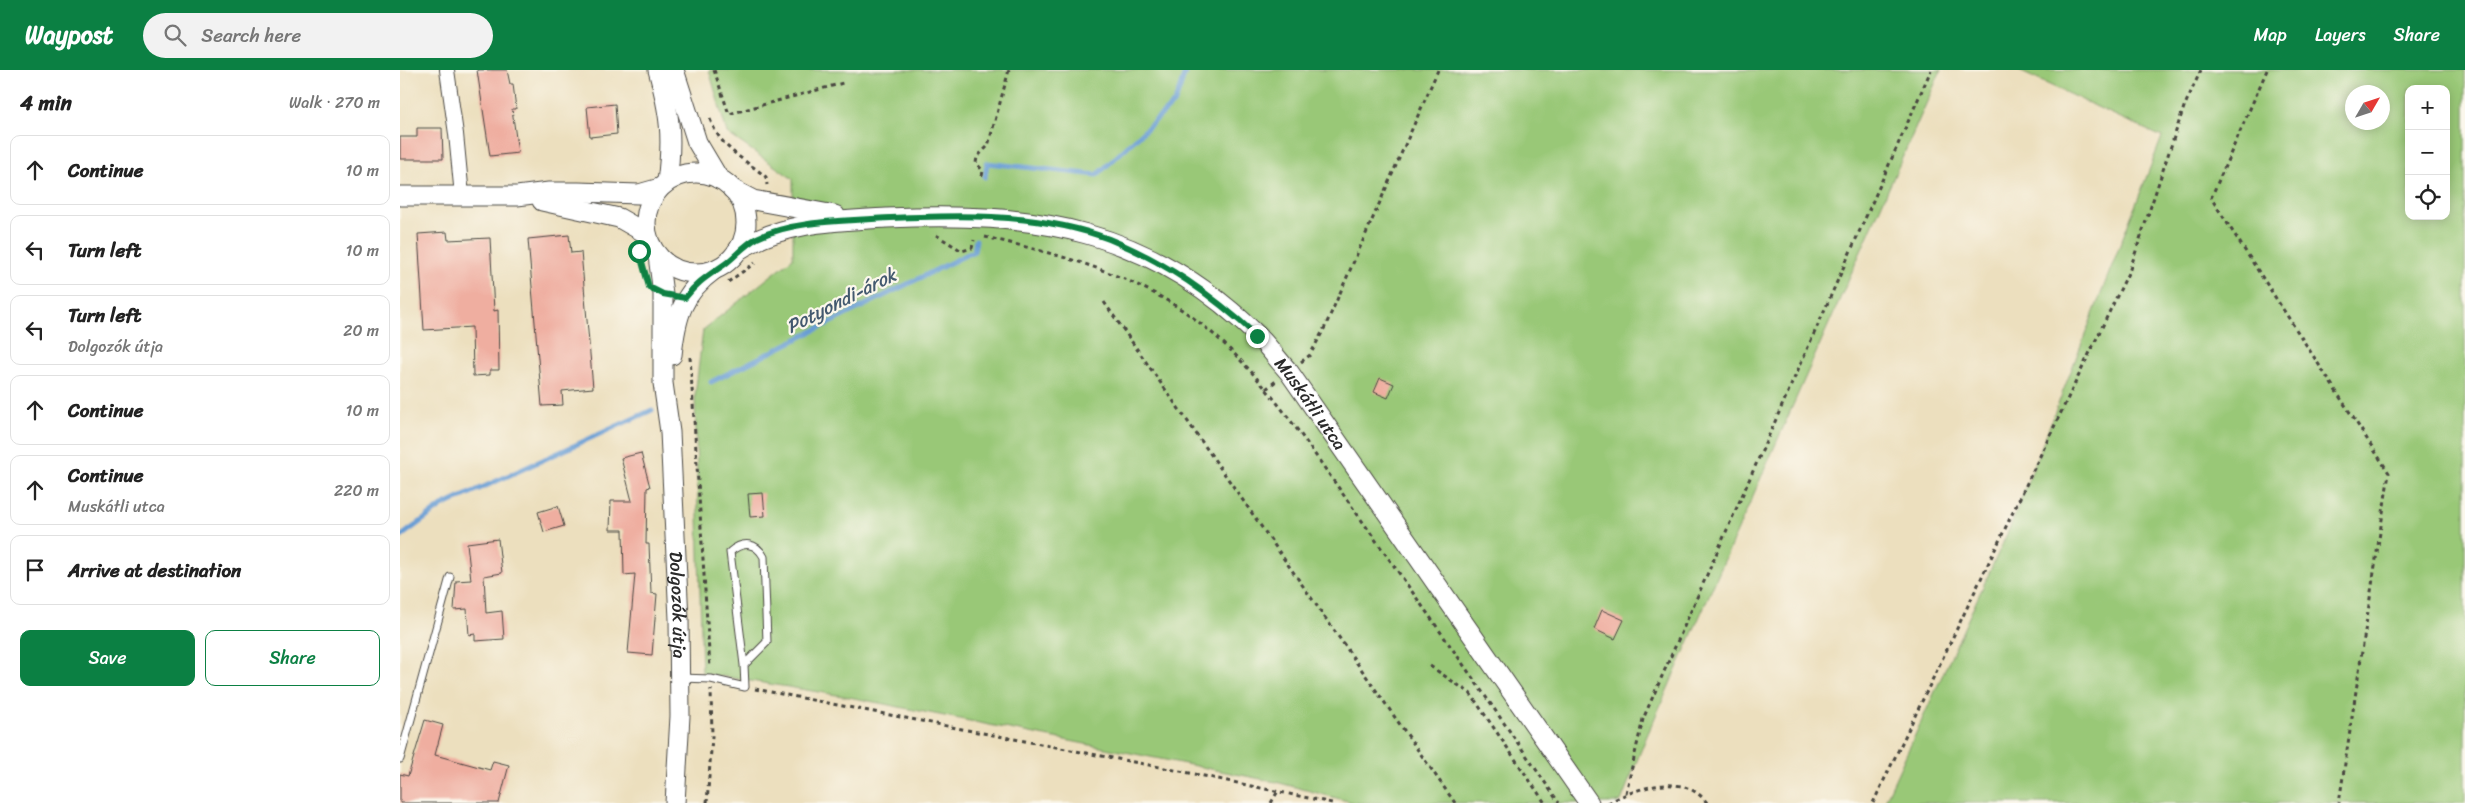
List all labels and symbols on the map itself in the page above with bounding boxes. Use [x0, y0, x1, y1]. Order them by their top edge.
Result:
north arrow [2345, 85, 2390, 130]
route start [628, 240, 651, 263]
water label: Potyondi-árok [780, 258, 903, 342]
route end [1246, 325, 1269, 348]
street label: Muskátli utca [1266, 349, 1355, 457]
street label: Dolgozók útja [660, 551, 695, 659]

